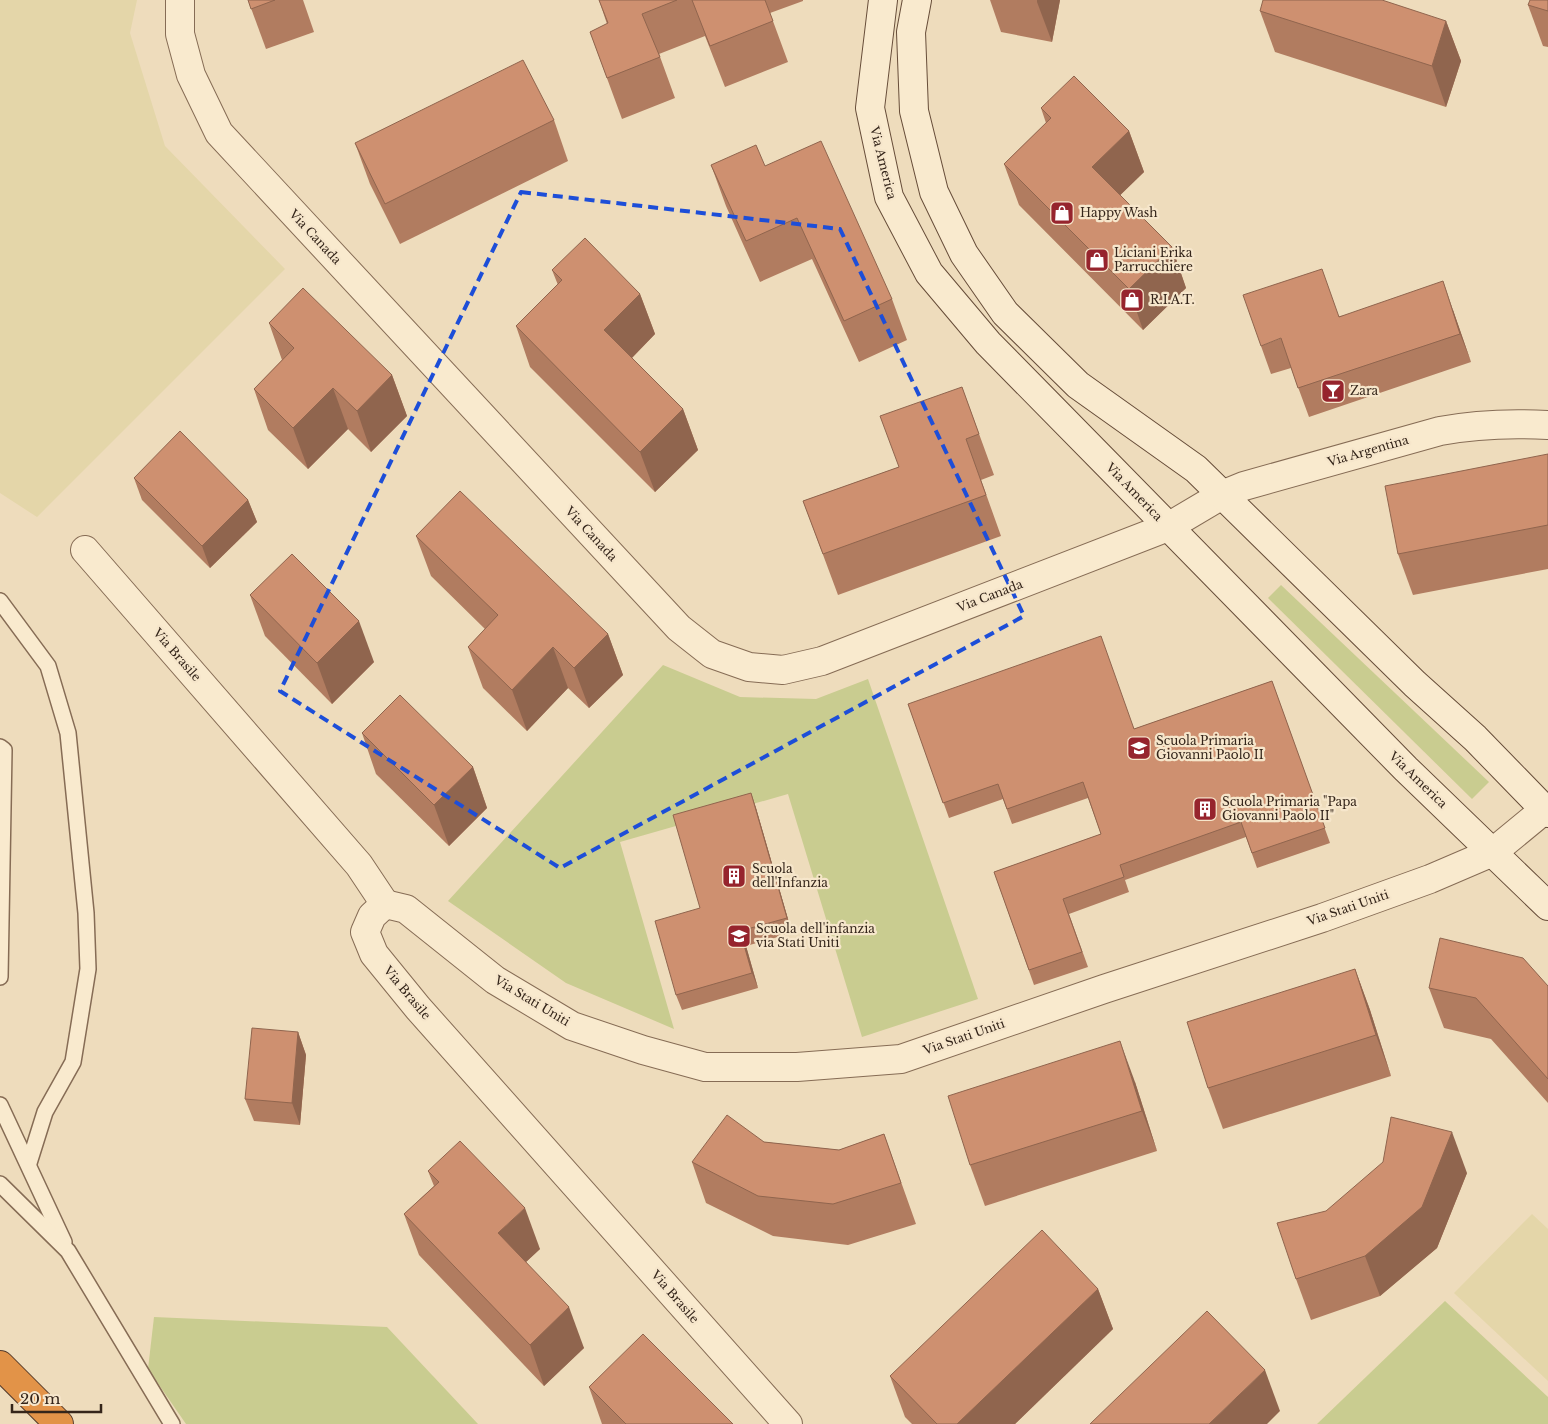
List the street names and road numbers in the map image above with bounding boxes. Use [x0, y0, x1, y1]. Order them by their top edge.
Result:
street label: Via America [867, 124, 900, 201]
street label: Via Canada [286, 205, 345, 267]
street label: Via Argentina [1325, 432, 1410, 470]
street label: Via America [1102, 459, 1166, 524]
street label: Via Canada [562, 502, 621, 564]
street label: Via Canada [954, 576, 1025, 615]
street label: Via Brasile [150, 624, 205, 684]
street label: Via America [1386, 748, 1451, 811]
street label: Via Stati Uniti [1304, 887, 1391, 929]
street label: Via Brasile [380, 962, 434, 1023]
street label: Via Stati Uniti [491, 972, 573, 1029]
street label: Via Stati Uniti [920, 1016, 1007, 1058]
street label: Via Brasile [648, 1266, 703, 1326]

